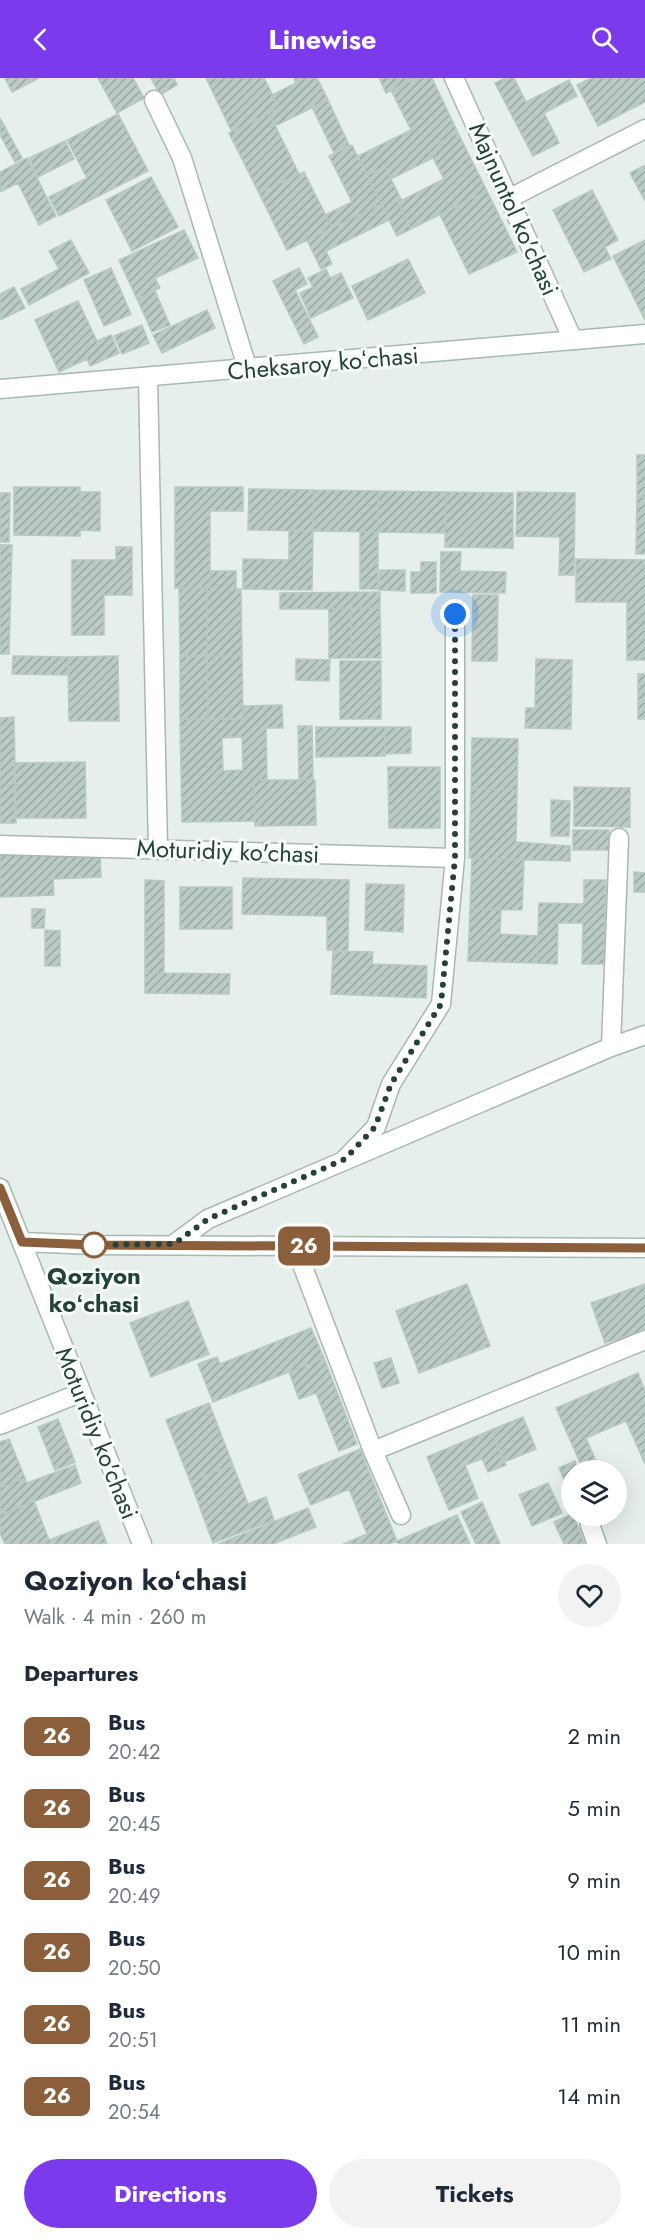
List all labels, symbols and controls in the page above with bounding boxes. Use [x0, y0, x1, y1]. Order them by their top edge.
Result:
text: Linewise [268, 20, 377, 59]
icon: back [24, 23, 57, 56]
icon: search [588, 23, 621, 56]
street label: Majnuntol ko'chasi [460, 117, 568, 301]
street label: Cheksaroy koʻchasi [226, 337, 420, 389]
your location [440, 599, 470, 629]
street label: Moturidiy ko'chasi [136, 830, 320, 872]
line badge: 26 [277, 1226, 331, 1266]
text: 26 [290, 1231, 318, 1261]
marker: Qoziyon koʻchasi [81, 1232, 107, 1258]
place label: Qoziyon koʻchasi [47, 1258, 141, 1321]
street label: Moturidiy ko'chasi [47, 1342, 147, 1524]
map controls [561, 1460, 627, 1526]
button: layers [561, 1460, 627, 1526]
text: Qoziyon koʻchasi [24, 1560, 247, 1601]
button: heart [558, 1564, 621, 1627]
text: Walk · 4 min · 260 m [24, 1603, 206, 1632]
text: Departures [24, 1657, 138, 1689]
text: Bus [108, 1706, 145, 1738]
text: 2 min [567, 1720, 621, 1752]
text: 26 [43, 1721, 71, 1751]
text: 20:42 [108, 1738, 160, 1767]
text: Bus [108, 1778, 145, 1810]
text: 5 min [568, 1792, 621, 1824]
text: 26 [43, 1793, 71, 1823]
text: 20:45 [108, 1810, 160, 1839]
text: Bus [108, 1850, 145, 1882]
text: 9 min [567, 1864, 621, 1896]
text: 26 [43, 1865, 71, 1895]
text: 20:49 [108, 1882, 161, 1911]
text: Bus [108, 1922, 145, 1954]
text: 10 min [557, 1936, 621, 1968]
text: 26 [43, 1937, 71, 1967]
text: 20:50 [108, 1954, 161, 1983]
text: Bus [108, 1994, 145, 2026]
text: 11 min [560, 2008, 621, 2040]
text: 26 [43, 2009, 71, 2039]
text: 20:51 [108, 2026, 158, 2055]
text: Bus [108, 2066, 145, 2098]
text: 14 min [557, 2080, 621, 2112]
text: 26 [43, 2081, 71, 2111]
text: 20:54 [108, 2098, 160, 2127]
button: Directions [24, 2159, 317, 2228]
button: Tickets [329, 2159, 621, 2228]

